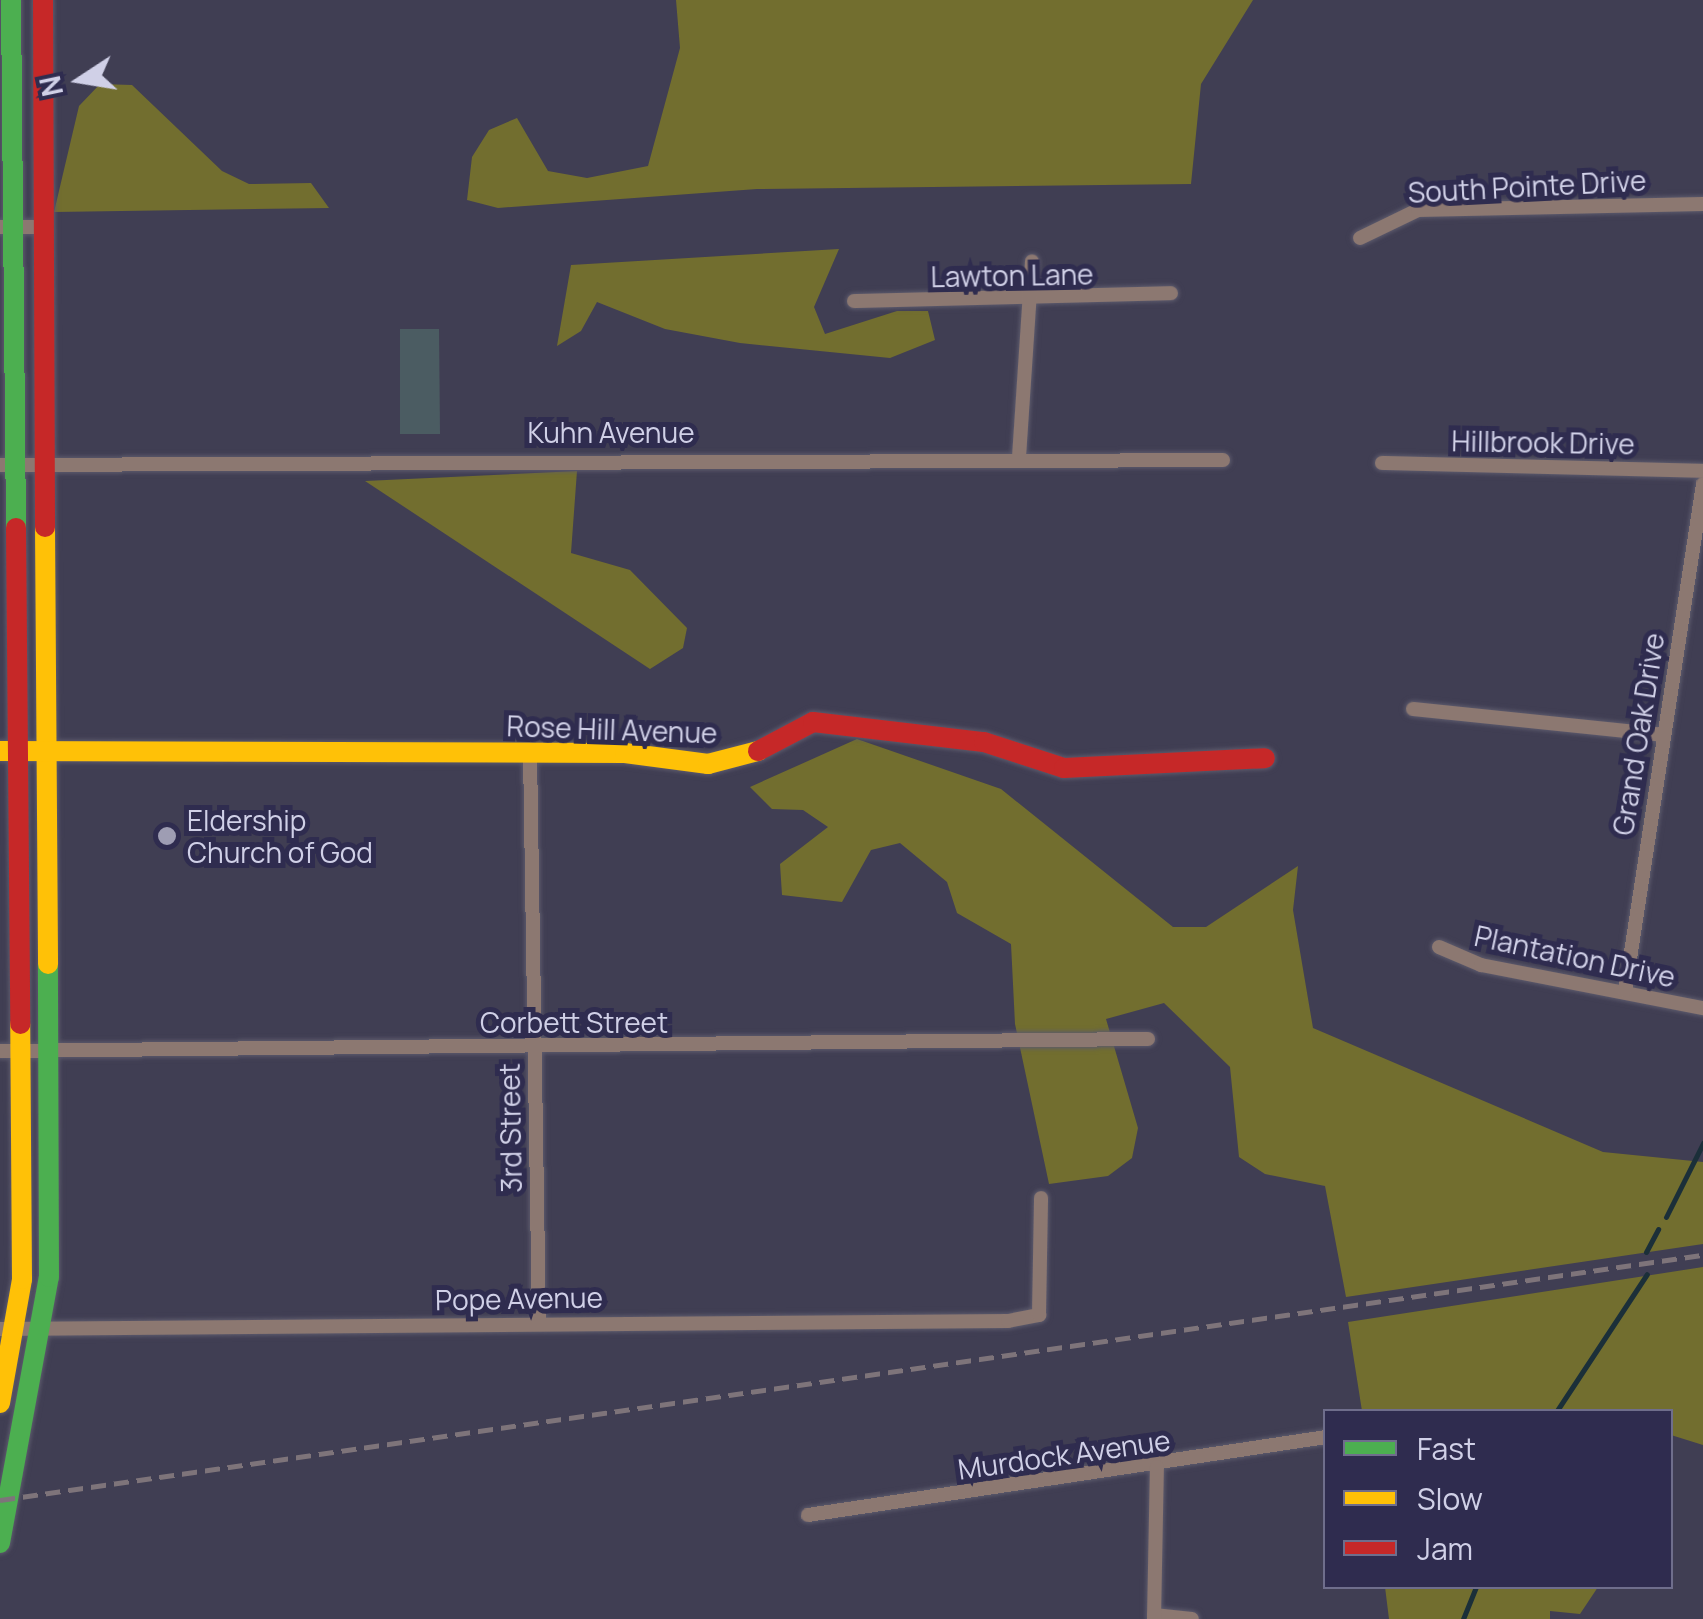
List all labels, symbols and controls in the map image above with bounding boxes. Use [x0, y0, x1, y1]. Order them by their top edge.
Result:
north arrow [30, 30, 130, 130]
text: N [30, 72, 71, 100]
street label: South Pointe Drive [1407, 163, 1647, 209]
street label: Lawton Lane [930, 257, 1094, 293]
street label: Kuhn Avenue [528, 415, 694, 449]
street label: Hillbrook Drive [1451, 424, 1635, 460]
street label: Grand Oak Drive [1605, 630, 1671, 838]
street label: Rose Hill Avenue [506, 709, 718, 749]
place label: Eldership Church of God [187, 803, 373, 869]
marker: Eldership Church of God [156, 825, 178, 847]
street label: Plantation Drive [1472, 918, 1678, 994]
street label: Corbett Street [480, 1005, 668, 1039]
street label: 3rd Street [492, 1063, 528, 1193]
street label: Pope Avenue [435, 1280, 603, 1316]
legend [1323, 1409, 1673, 1589]
street label: Murdock Avenue [956, 1422, 1172, 1486]
text: Fast [1417, 1428, 1476, 1469]
text: Slow [1417, 1478, 1483, 1519]
text: Jam [1417, 1528, 1473, 1569]

